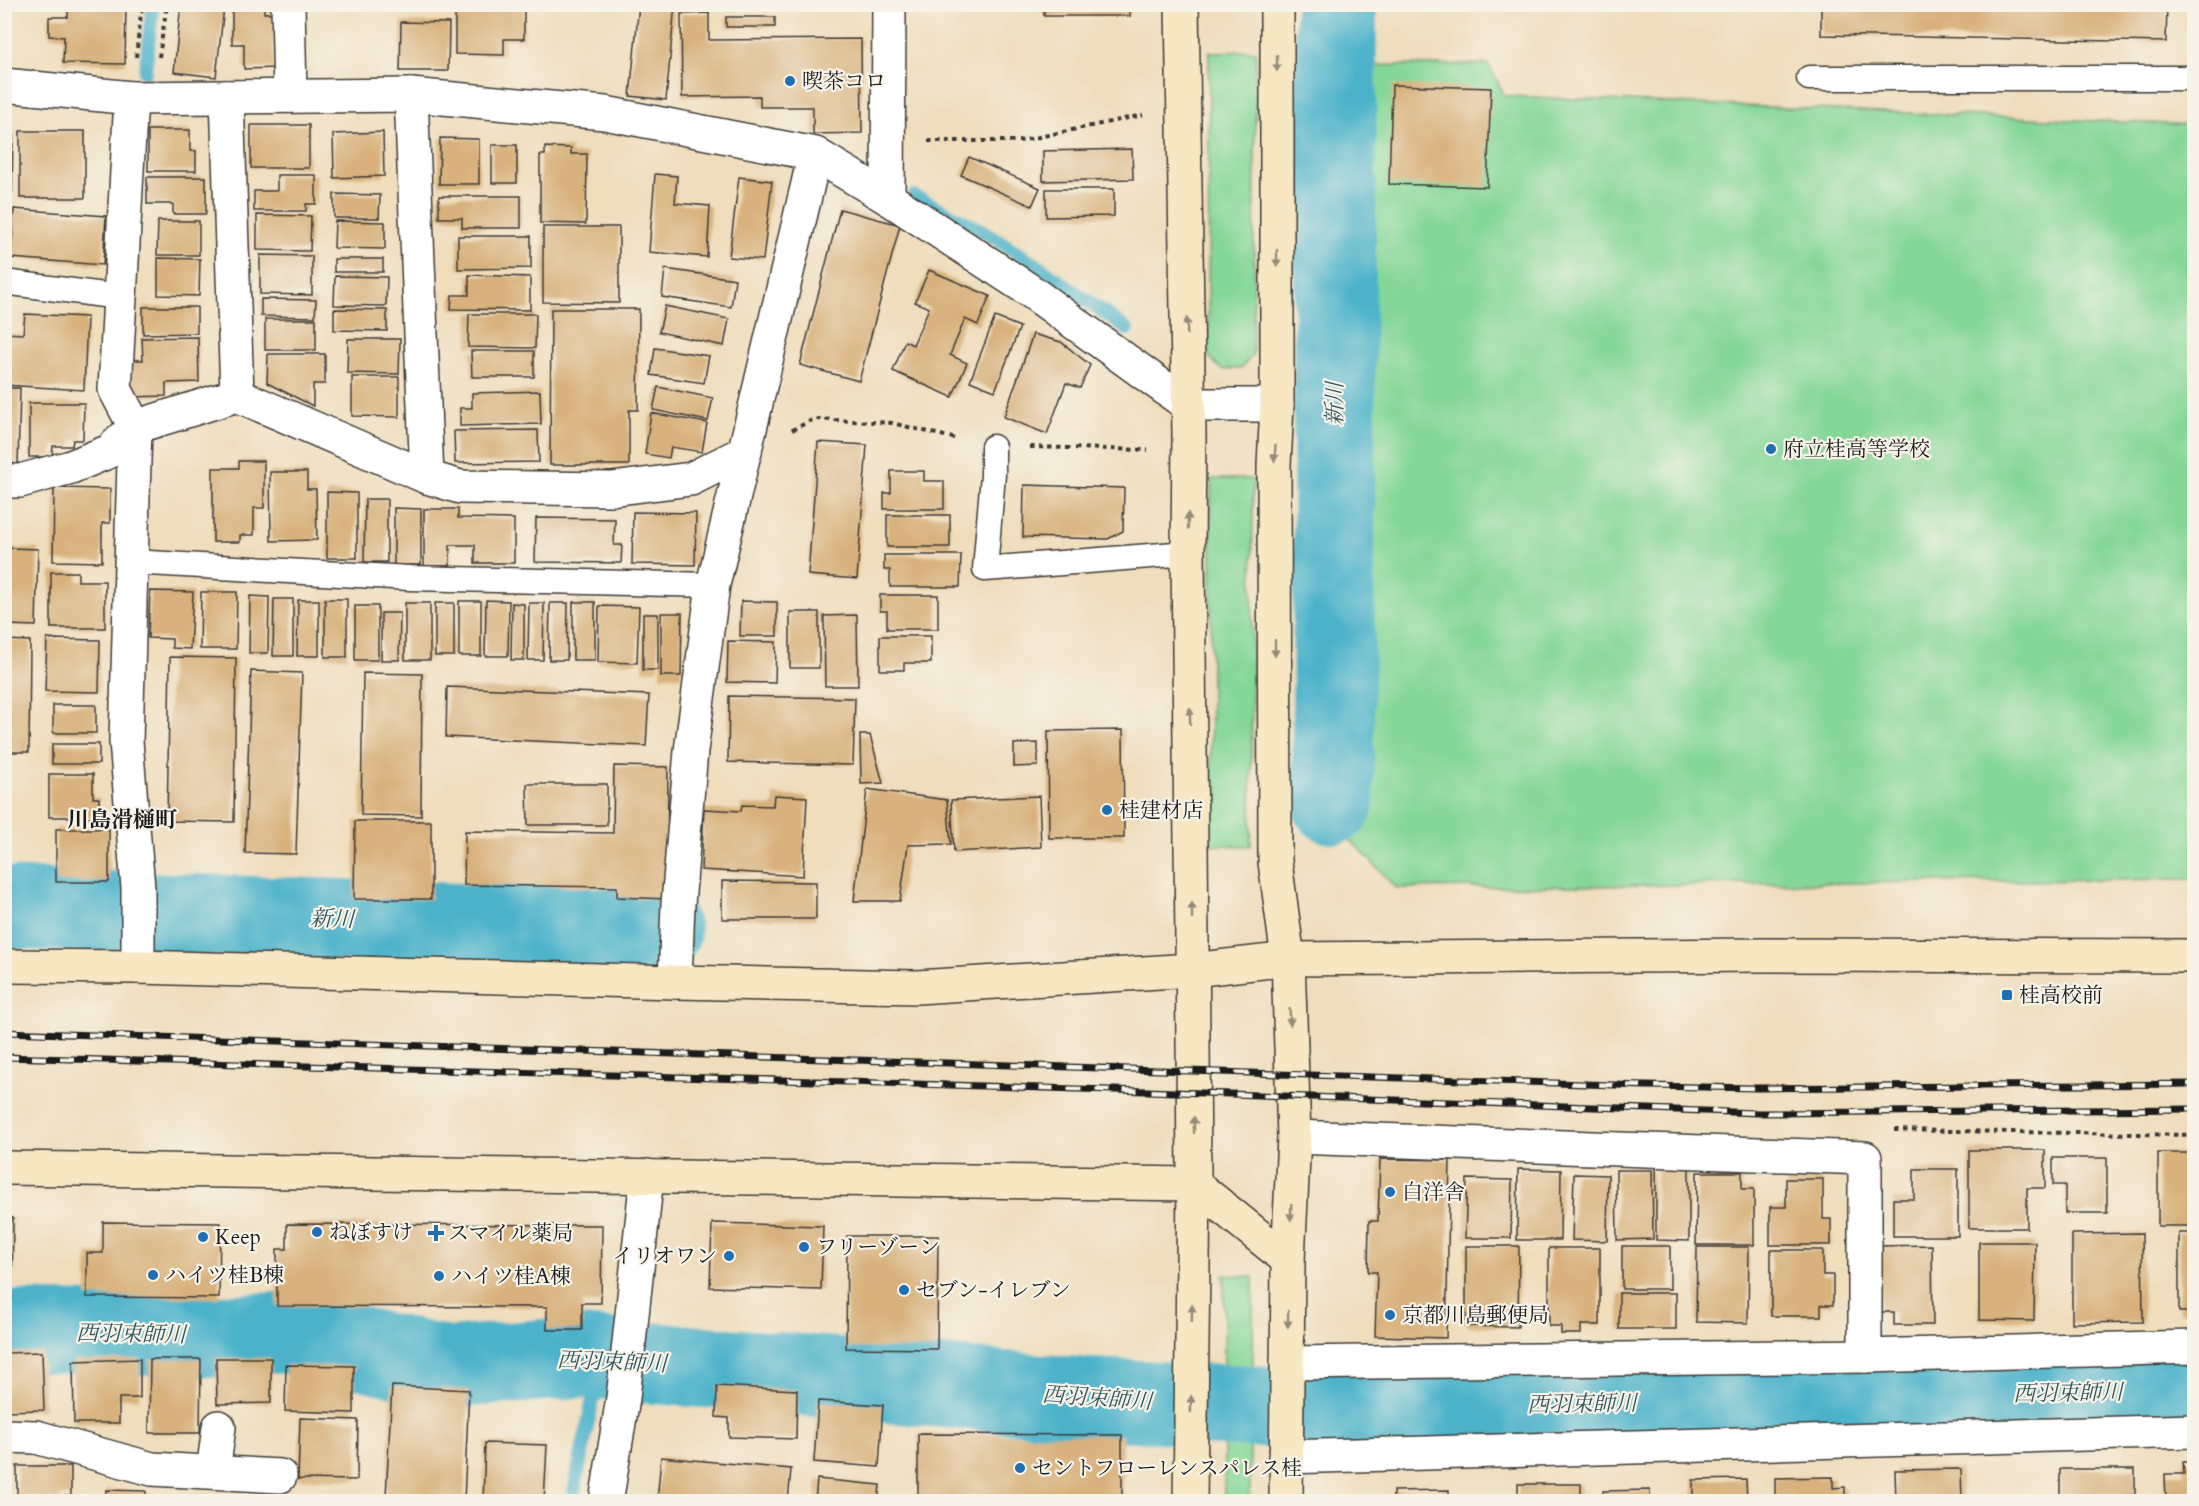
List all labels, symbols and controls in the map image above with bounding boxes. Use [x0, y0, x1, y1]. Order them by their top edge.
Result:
one-way arrow [1272, 53, 1282, 72]
place label: 喫茶コロ [802, 67, 886, 96]
marker: 喫茶コロ [783, 74, 797, 88]
one-way arrow [1272, 248, 1282, 267]
one-way arrow [1182, 317, 1192, 336]
water label: 新川 [1320, 380, 1350, 426]
place label: 府立桂高等学校 [1783, 435, 1930, 464]
marker: 府立桂高等学校 [1764, 442, 1778, 456]
one-way arrow [1270, 443, 1279, 462]
one-way arrow [1183, 512, 1193, 531]
one-way arrow [1270, 638, 1280, 657]
one-way arrow [1185, 707, 1195, 726]
place label: 桂建材店 [1119, 796, 1203, 825]
marker: 桂建材店 [1100, 803, 1114, 817]
district label: 川島滑樋町 [67, 805, 177, 835]
one-way arrow [1187, 902, 1197, 921]
water label: 新川 [309, 903, 357, 935]
place label: 桂高校前 [2019, 981, 2103, 1010]
marker: 桂高校前 [2000, 988, 2014, 1002]
one-way arrow [1285, 1008, 1295, 1027]
one-way arrow [1189, 1116, 1199, 1135]
place label: 白洋舎 [1402, 1178, 1465, 1207]
marker: 白洋舎 [1383, 1185, 1397, 1199]
one-way arrow [1286, 1203, 1295, 1222]
place label: ねぼすけ [329, 1218, 413, 1247]
place label: スマイル薬局 [448, 1219, 573, 1248]
place label: Keep [215, 1223, 261, 1252]
marker: ねぼすけ [310, 1225, 324, 1239]
marker: スマイル薬局 [429, 1226, 443, 1240]
marker: Keep [196, 1230, 210, 1244]
place label: フリーゾーン [816, 1233, 940, 1262]
marker: フリーゾーン [797, 1240, 811, 1254]
place label: イリオワン [612, 1242, 717, 1271]
marker: イリオワン [722, 1249, 736, 1263]
place label: ハイツ桂B棟 [165, 1261, 284, 1290]
place label: ハイツ桂A棟 [451, 1262, 571, 1291]
marker: ハイツ桂B棟 [146, 1268, 160, 1282]
marker: ハイツ桂A棟 [432, 1269, 446, 1283]
place label: セブン-イレブン [916, 1276, 1071, 1305]
marker: セブン-イレブン [897, 1283, 911, 1297]
place label: 京都川島郵便局 [1402, 1301, 1549, 1330]
one-way arrow [1188, 1303, 1197, 1322]
marker: 京都川島郵便局 [1383, 1308, 1397, 1322]
one-way arrow [1283, 1309, 1292, 1328]
water label: 西羽束師川 [76, 1318, 188, 1350]
water label: 西羽束師川 [557, 1345, 669, 1379]
water label: 西羽束師川 [2013, 1377, 2125, 1409]
water label: 西羽束師川 [1041, 1379, 1155, 1417]
water label: 西羽束師川 [1527, 1388, 1639, 1420]
one-way arrow [1186, 1395, 1196, 1414]
place label: セントフローレンスパレス桂 [1032, 1454, 1302, 1483]
marker: セントフローレンスパレス桂 [1013, 1461, 1027, 1475]

